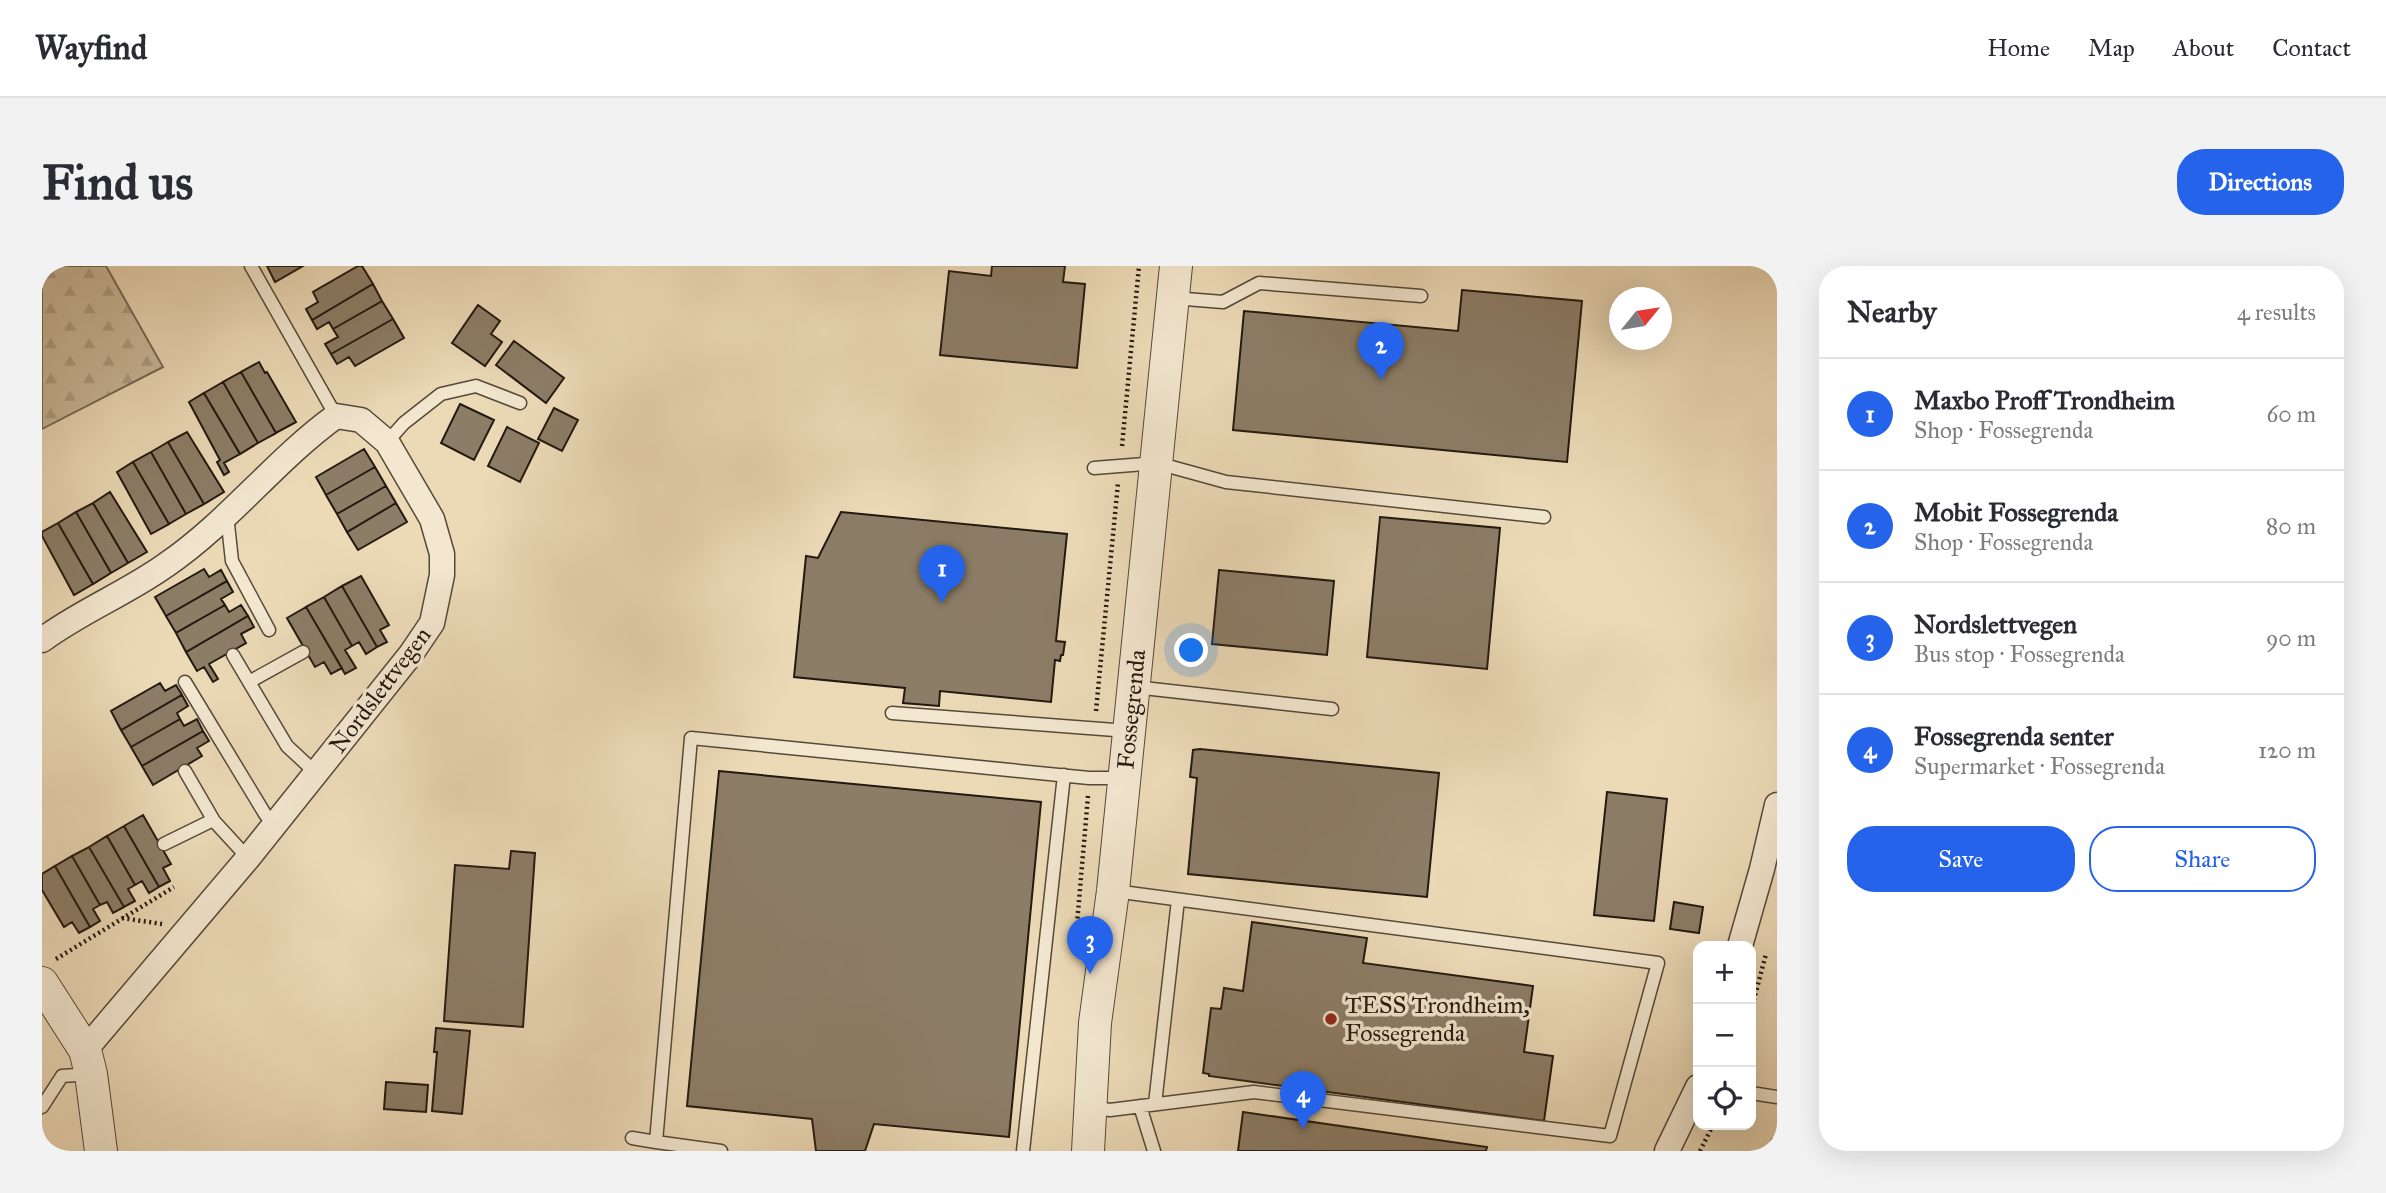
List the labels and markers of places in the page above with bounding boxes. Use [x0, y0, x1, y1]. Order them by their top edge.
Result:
pin: 2 [1358, 322, 1404, 380]
pin: 1 [919, 545, 965, 603]
pin: 3 [1067, 916, 1113, 974]
place label: TESS Trondheim, Fossegrenda [1345, 990, 1530, 1048]
marker: TESS Trondheim, Fossegrenda [1323, 1011, 1339, 1027]
pin: 4 [1280, 1071, 1326, 1129]

